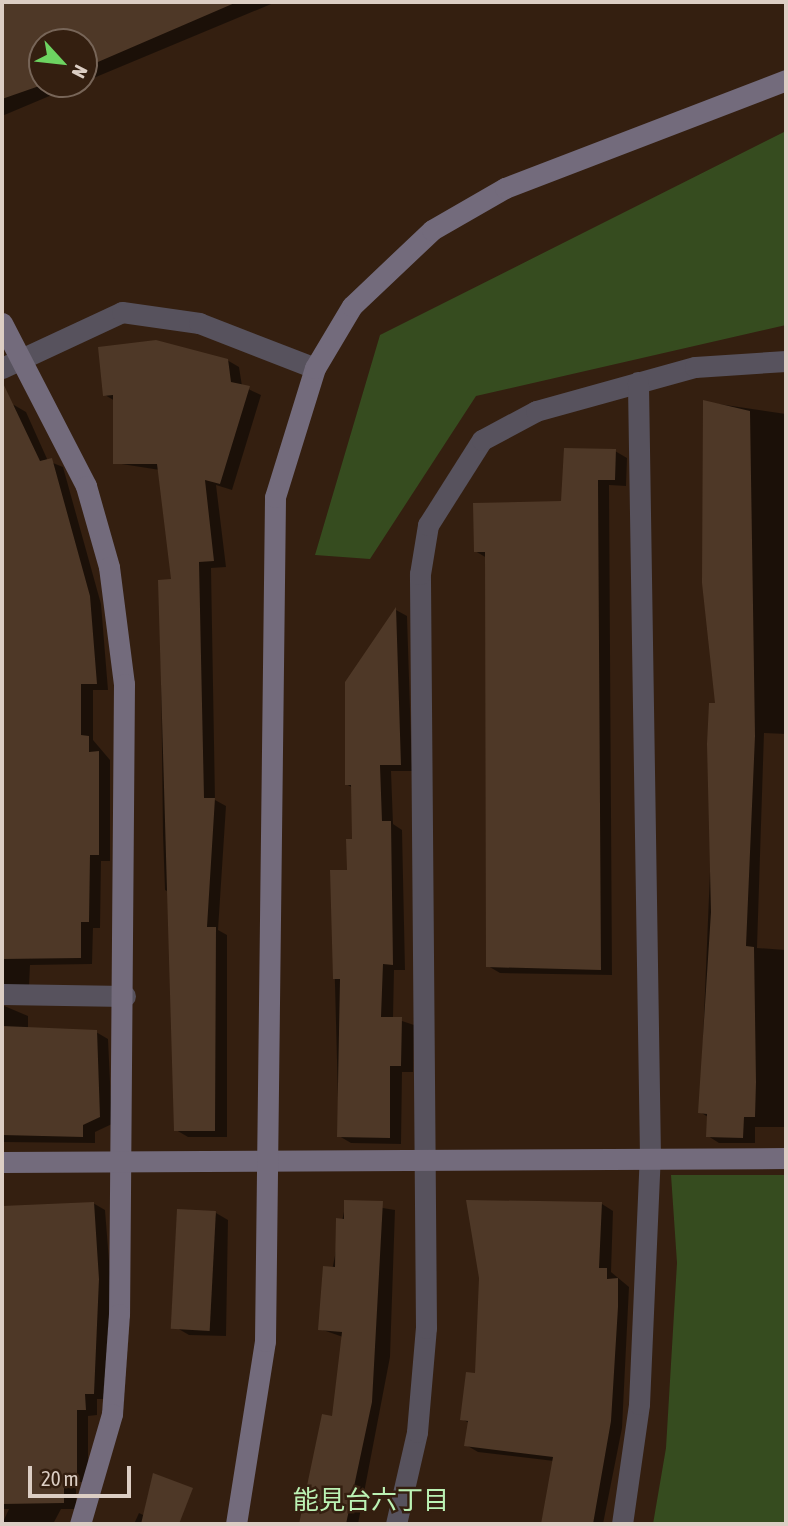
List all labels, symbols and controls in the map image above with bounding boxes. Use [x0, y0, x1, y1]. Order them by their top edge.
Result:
north arrow [28, 28, 98, 98]
text: N [68, 62, 92, 82]
scale bar [32, 1452, 135, 1496]
text: 20 m [41, 1466, 79, 1490]
district label: 能見台六丁目 [293, 1485, 449, 1517]

